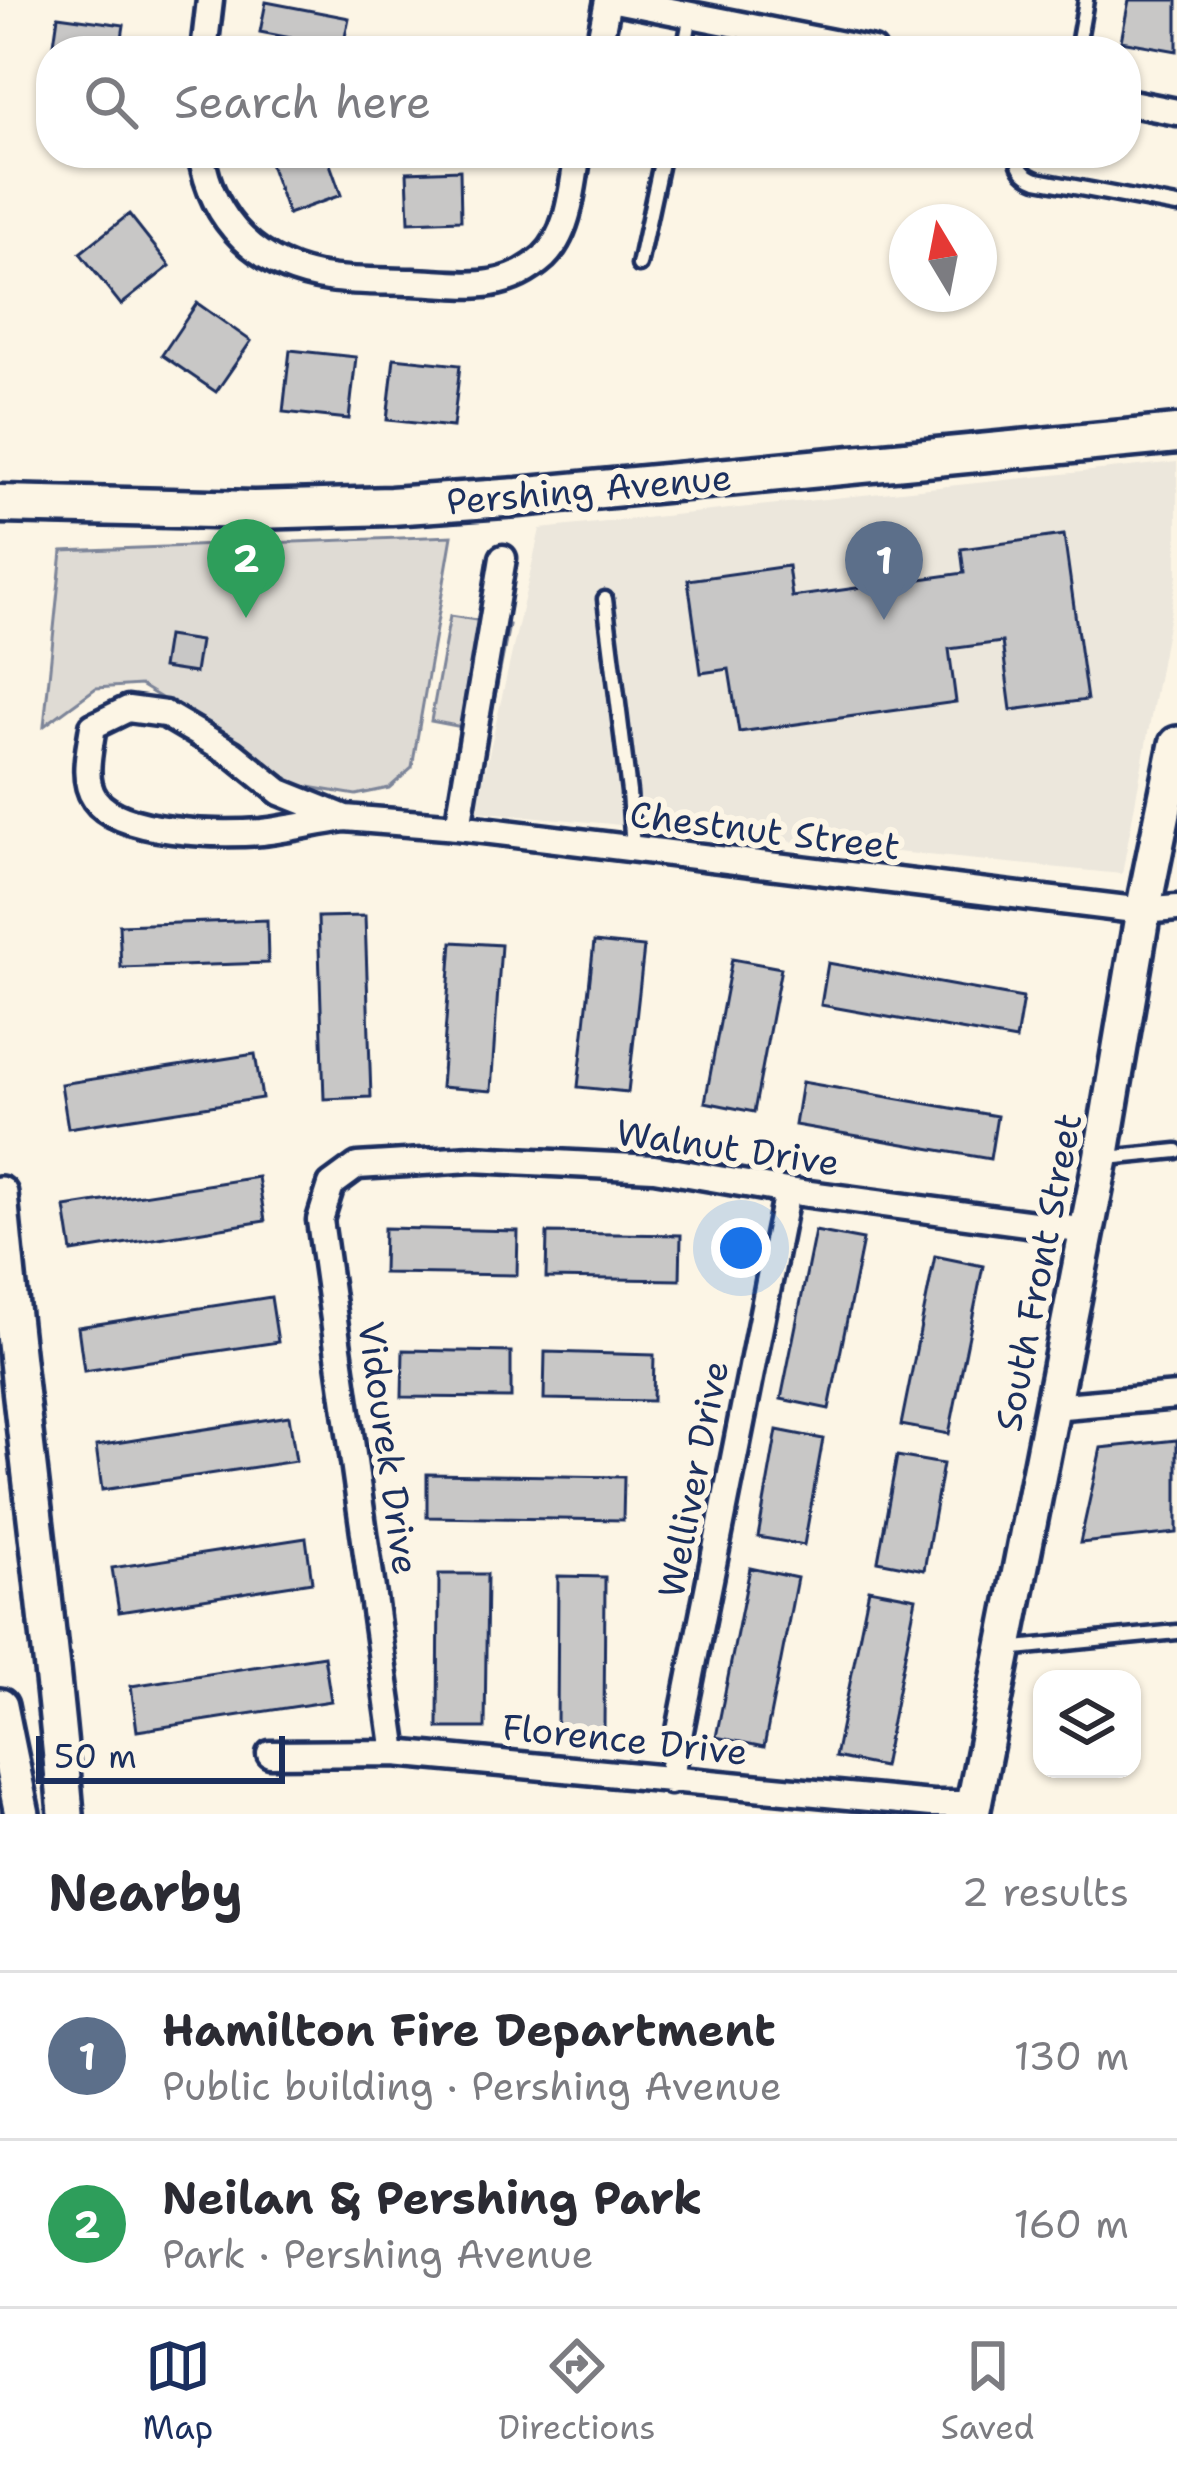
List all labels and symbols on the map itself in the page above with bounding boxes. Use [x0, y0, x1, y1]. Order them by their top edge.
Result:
north arrow [889, 204, 997, 312]
street label: Pershing Avenue [444, 453, 734, 526]
pin: 2 [207, 519, 285, 618]
pin: 1 [845, 521, 923, 620]
street label: Chestnut Street [627, 790, 903, 871]
street label: Walnut Drive [613, 1108, 843, 1187]
street label: South Front Street [984, 1109, 1093, 1435]
your location [711, 1218, 771, 1278]
street label: Vidourek Drive [346, 1318, 431, 1578]
street label: Welliver Drive [646, 1356, 740, 1602]
street label: Florence Drive [500, 1702, 750, 1777]
scale bar [36, 1730, 285, 1783]

